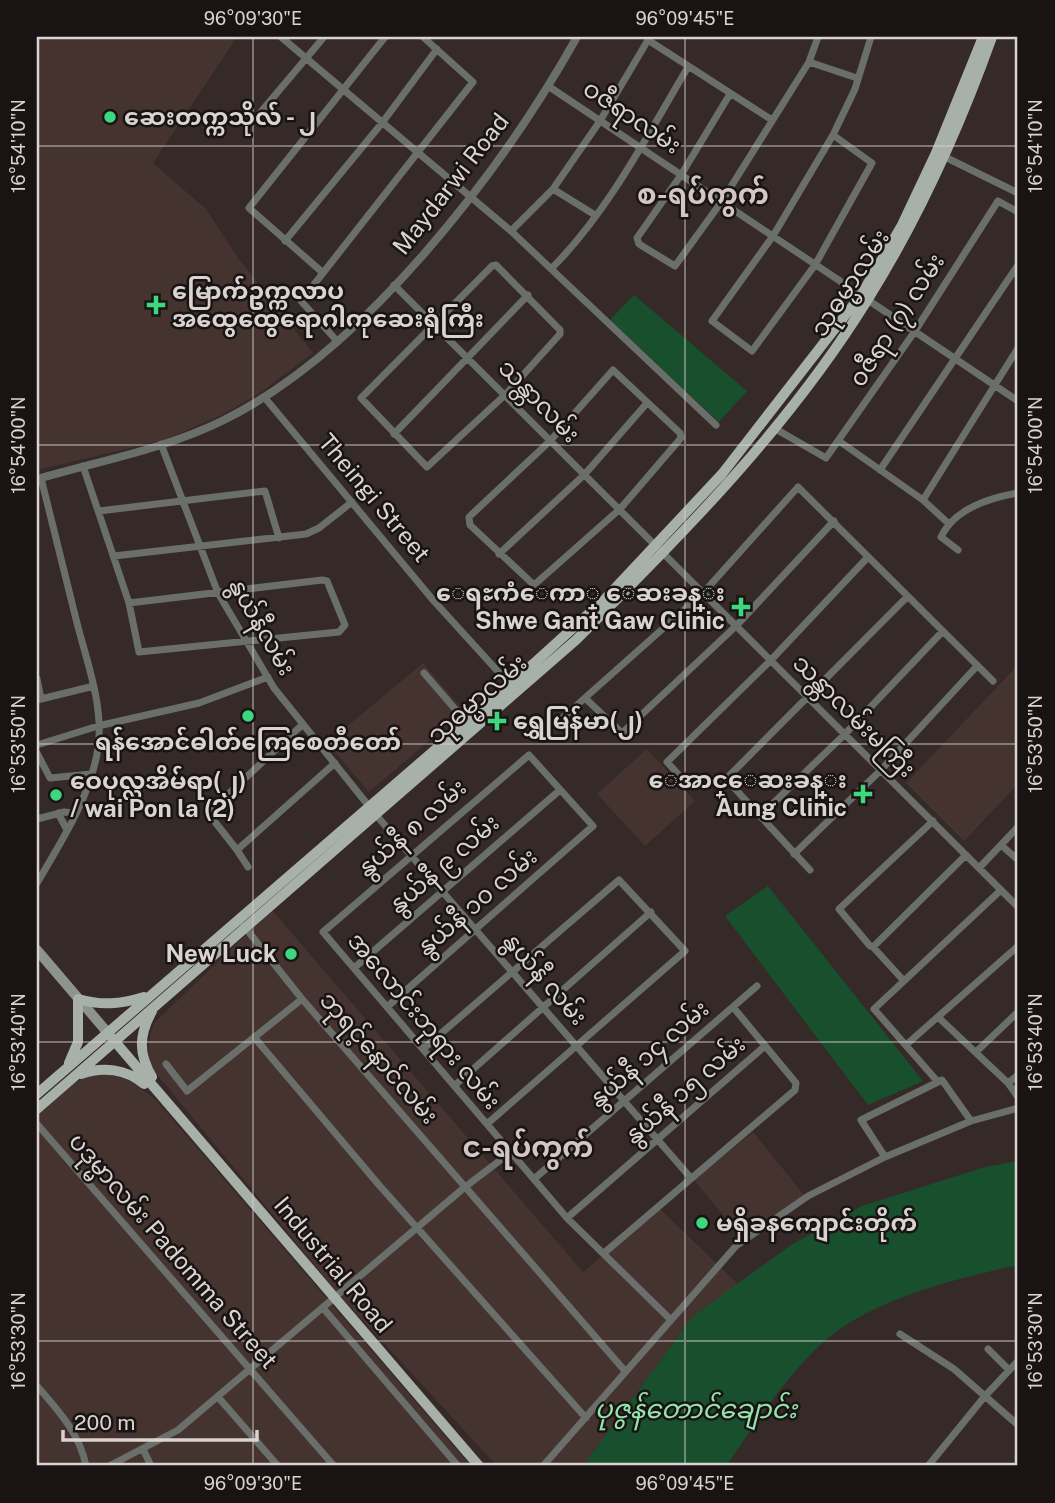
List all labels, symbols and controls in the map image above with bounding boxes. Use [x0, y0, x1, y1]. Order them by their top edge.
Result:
text: 96°09'30"E [204, 8, 302, 29]
text: 96°09'45"E [636, 8, 734, 29]
street label: ဝဇီရာလမ်း [575, 73, 687, 164]
text: 16°54'10"N [8, 99, 29, 193]
text: 16°54'10"N [1025, 99, 1046, 193]
place label: ဆေးတက္ကသိုလ် - ၂ [124, 101, 316, 136]
street label: Maydarwi Road [386, 107, 514, 259]
marker: ဆေးတက္ကသိုလ် - ၂ [102, 109, 118, 125]
district label: စ-ရပ်ကွက် [637, 175, 769, 217]
street label: သုဓမ္မာလမ်း [803, 223, 900, 345]
street label: ၀ဇီရာ (၇) လမ်း [842, 247, 955, 394]
place label: မြောက်ဥက္ကလာပ အထွေထွေရောဂါကုဆေးရုံကြီး [172, 275, 484, 338]
marker: မြောက်ဥက္ကလာပ အထွေထွေရောဂါကုဆေးရုံကြီး [146, 295, 166, 315]
street label: သန္တာလမ်း [489, 352, 587, 452]
text: 16°54'00"N [8, 396, 29, 494]
text: 16°54'00"N [1025, 396, 1046, 494]
street label: Theingi Street [313, 428, 436, 567]
street label: နွယ်နီလမ်း [219, 572, 303, 683]
place label: ေရႊကံေကာ္ ေဆးခန္း Shwe Gant Gaw Clinic [436, 578, 725, 634]
marker: ေရႊကံေကာ္ ေဆးခန္း Shwe Gant Gaw Clinic [731, 597, 751, 617]
street label: သုဓမ္မာလမ်း [420, 647, 536, 754]
street label: သန္တာလမ်းမကြီး [783, 648, 922, 787]
text: 16°53'50"N [8, 695, 29, 793]
text: 16°53'50"N [1025, 695, 1046, 793]
place label: ရွှေမြန်မာ(၂) [513, 705, 643, 740]
marker: ရန်အောင်ဓါတ်ကြေစေတီတော် [240, 708, 256, 724]
marker: ရွှေမြန်မာ(၂) [487, 711, 507, 731]
place label: ရန်အောင်ဓါတ်ကြေစေတီတော် [95, 726, 401, 761]
place label: ဝေပုလ္လအိမ်ရာ(၂) / wai Pon la (2) [70, 765, 246, 822]
place label: ေအာင္ေဆးခန္း Aung Clinic [649, 765, 847, 821]
street label: နွယ်နီ ၈ လမ်း [351, 772, 475, 887]
marker: ေအာင္ေဆးခန္း Aung Clinic [853, 784, 873, 804]
marker: ဝေပုလ္လအိမ်ရာ(၂) / wai Pon la (2) [48, 787, 64, 803]
street label: နွယ်နီ ၉ လမ်း [382, 807, 508, 923]
street label: နွယ်နီ ၁၀ လမ်း [410, 841, 546, 965]
street label: အလောင်းဘုရား လမ်း [338, 926, 508, 1118]
street label: နွယ်နီ လမ်း [494, 926, 594, 1034]
place label: New Luck [166, 939, 277, 967]
marker: New Luck [283, 946, 299, 962]
street label: ဘုရင့်နောင်လမ်း [310, 985, 445, 1133]
text: 16°53'40"N [8, 993, 29, 1091]
street label: နွယ်နီ ၁၄ လမ်း [582, 993, 718, 1117]
text: 16°53'40"N [1025, 993, 1046, 1091]
street label: နွယ်နီ ၁၅ လမ်း [618, 1029, 754, 1154]
street label: ပဒုမ္မာလမ်း Padomma Street [59, 1126, 284, 1378]
district label: င-ရပ်ကွက် [463, 1128, 593, 1170]
street label: Industrial Road [269, 1191, 399, 1338]
place label: မရှိခနကျောင်းတိုက် [716, 1207, 917, 1243]
marker: မရှိခနကျောင်းတိုက် [694, 1215, 710, 1231]
text: 16°53'30"N [8, 1292, 29, 1390]
text: 16°53'30"N [1025, 1292, 1046, 1390]
water label: ပုဇွန်တောင်ချောင်း [595, 1391, 799, 1431]
scale bar [63, 1398, 257, 1442]
text: 200 m [74, 1410, 135, 1435]
text: 96°09'30"E [204, 1473, 302, 1494]
text: 96°09'45"E [636, 1473, 734, 1494]

